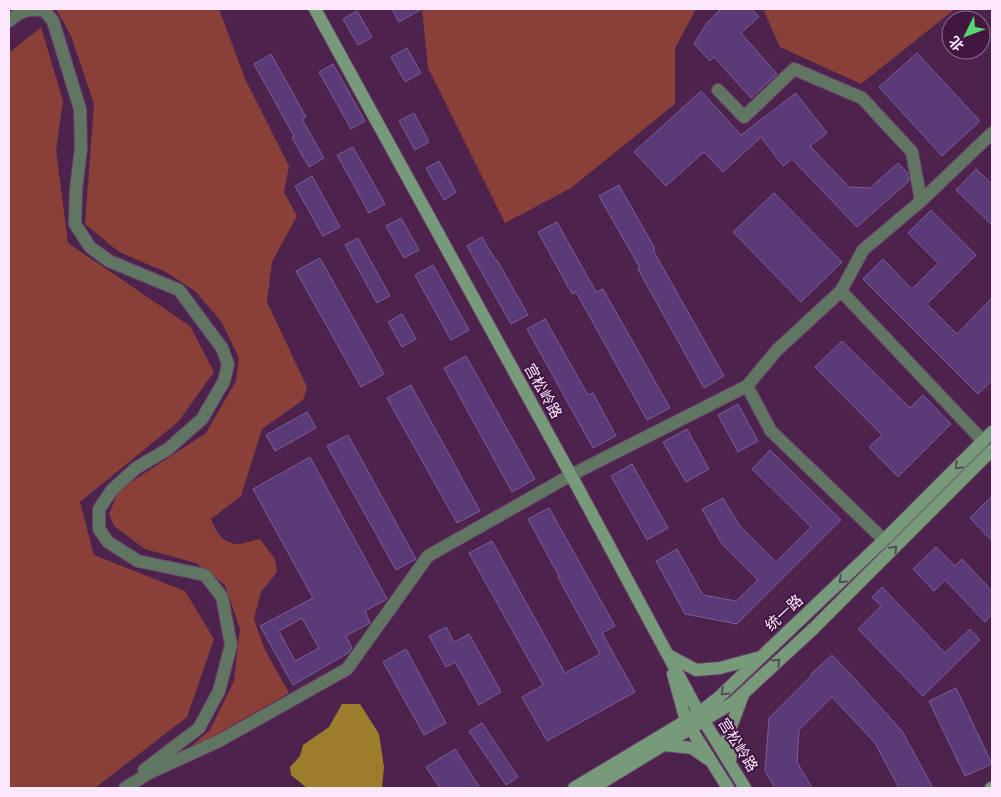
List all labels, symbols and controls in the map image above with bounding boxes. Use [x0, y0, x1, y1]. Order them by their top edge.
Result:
north arrow [941, 10, 991, 60]
text: 北 [945, 32, 968, 55]
street label: 宫松岭路 [521, 360, 566, 422]
one-way arrow [954, 461, 963, 470]
one-way arrow [888, 545, 897, 554]
one-way arrow [839, 574, 848, 583]
street label: 统一路 [761, 590, 807, 635]
one-way arrow [772, 659, 781, 668]
one-way arrow [721, 686, 730, 695]
street label: 宫松岭路 [714, 714, 762, 775]

